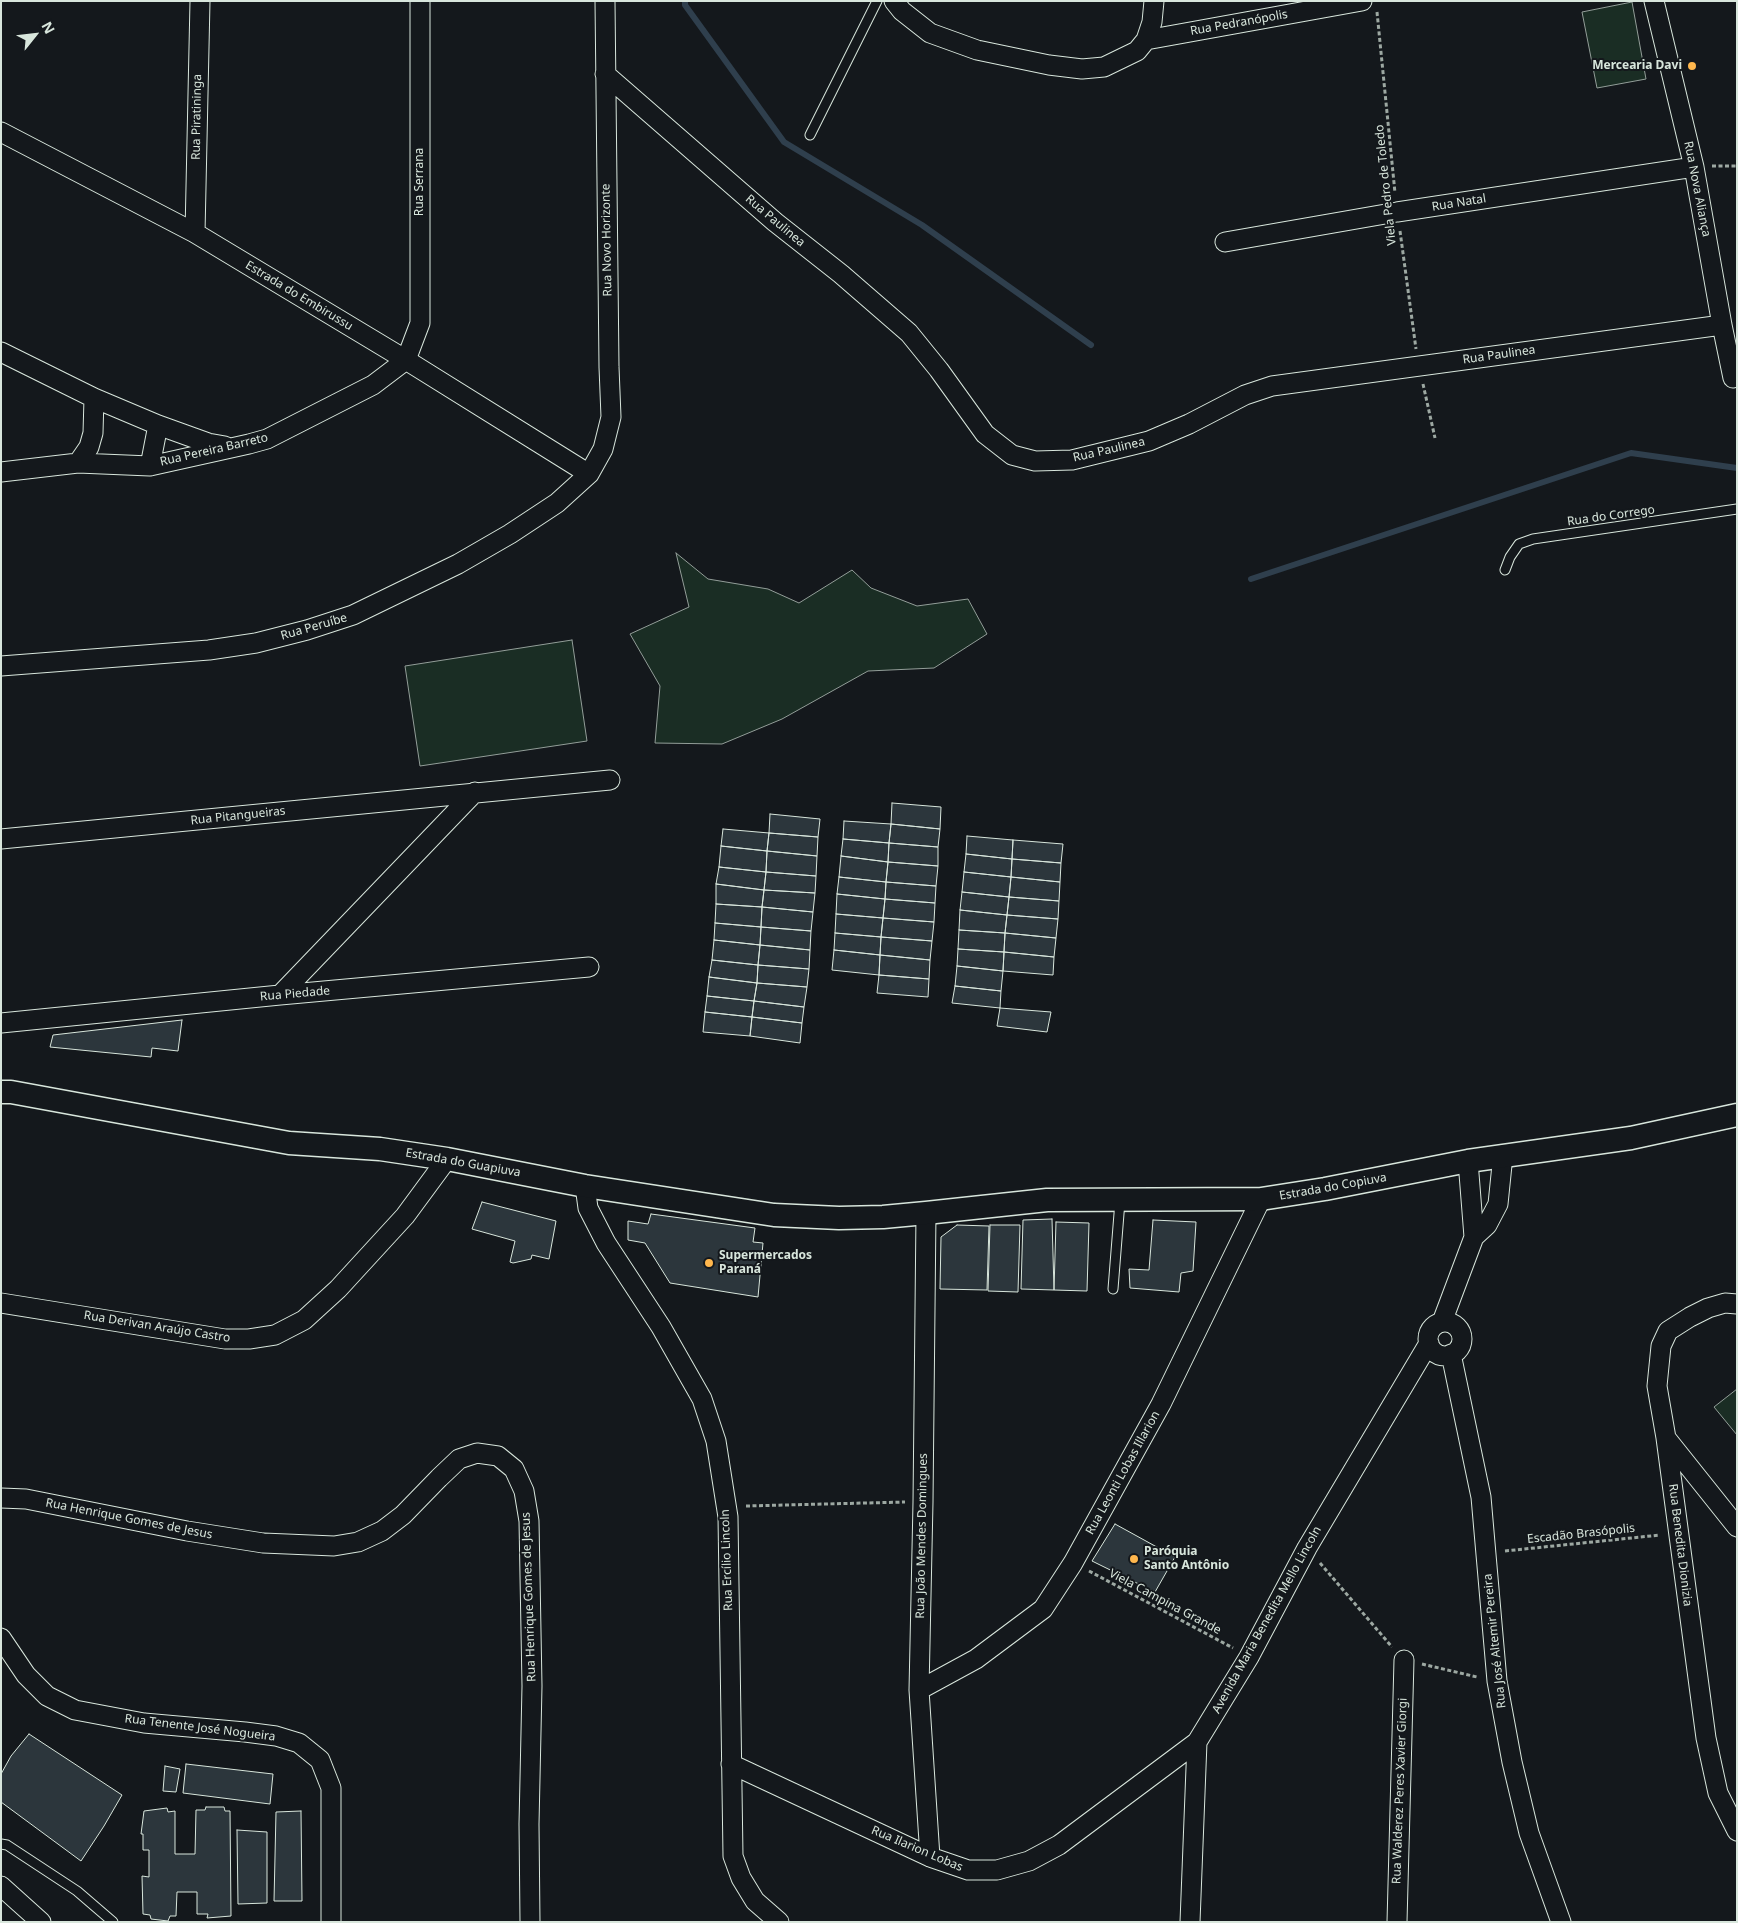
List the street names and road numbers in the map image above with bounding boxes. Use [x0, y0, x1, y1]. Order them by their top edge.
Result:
street label: Rua Pedranópolis [1189, 7, 1289, 39]
street label: Rua Piratininga [189, 74, 205, 160]
street label: Viela Pedro de Toledo [1372, 124, 1400, 246]
street label: Rua Nova Aliança [1681, 140, 1713, 238]
street label: Rua Serrana [413, 148, 427, 216]
street label: Rua Novo Horizonte [599, 183, 615, 297]
street label: Rua Paulinea [742, 192, 808, 250]
street label: Rua Natal [1431, 192, 1487, 214]
street label: Estrada do Embirussu [243, 258, 355, 334]
street label: Rua Paulinea [1462, 343, 1536, 367]
street label: Rua Pereira Barreto [159, 431, 269, 469]
street label: Rua Paulinea [1072, 435, 1146, 465]
street label: Rua do Corrego [1566, 503, 1656, 529]
street label: Rua Peruíbe [279, 611, 349, 643]
street label: Rua Pitangueiras [190, 804, 286, 828]
street label: Rua Piedade [259, 984, 331, 1004]
street label: Estrada do Guapiuva [404, 1146, 522, 1180]
street label: Estrada do Copiuva [1278, 1170, 1388, 1204]
street label: Rua Derivan Araújo Castro [83, 1308, 231, 1346]
street label: Rua Leonti Lobas Illarion [1083, 1409, 1163, 1537]
street label: Rua João Mendes Domingues [913, 1453, 931, 1619]
street label: Rua Benedita Dionizia [1665, 1483, 1695, 1607]
street label: Rua Henrique Gomes de Jesus [44, 1496, 214, 1542]
street label: Rua Ercílio Lincoln [718, 1509, 736, 1611]
street label: Rua Henrique Gomes de Jesus [519, 1512, 539, 1682]
street label: Escadão Brasópolis [1526, 1521, 1636, 1547]
street label: Avenida Maria Benedita Mello Lincoln [1209, 1524, 1325, 1716]
street label: Viela Campina Grande [1106, 1566, 1224, 1638]
street label: Rua José Altemir Pereira [1481, 1573, 1509, 1709]
street label: Rua Walderez Peres Xavier Giorgi [1390, 1698, 1410, 1884]
street label: Rua Tenente José Nogueira [124, 1712, 276, 1744]
street label: Rua Ilarion Lobas [869, 1823, 965, 1875]

